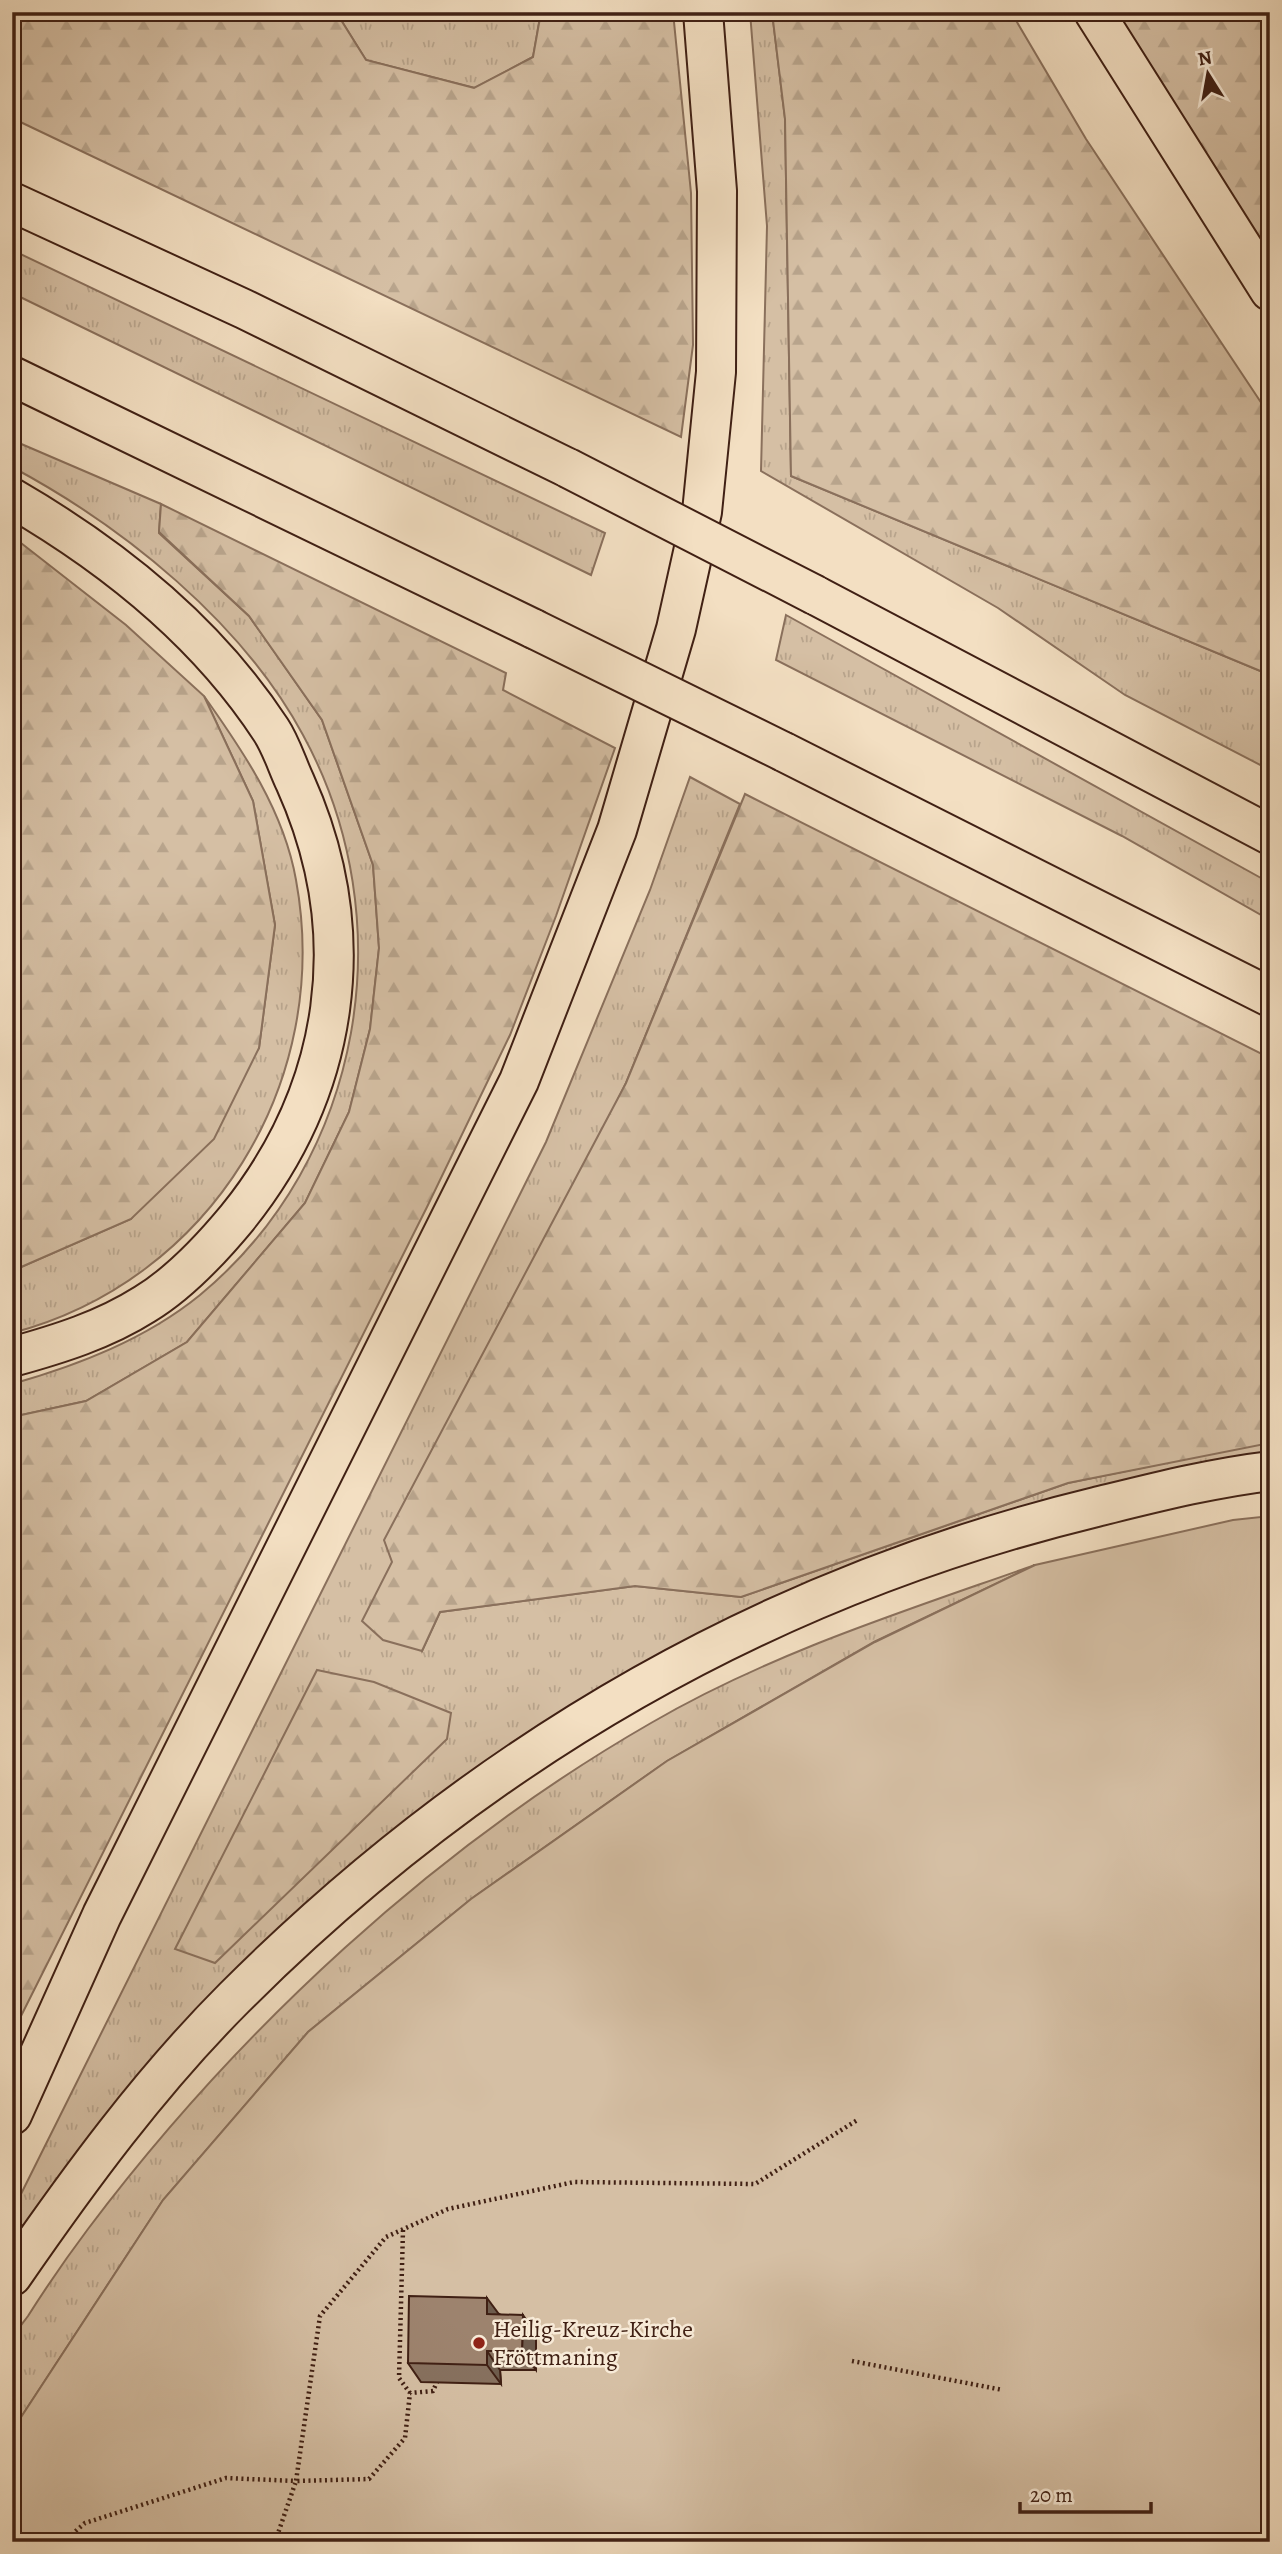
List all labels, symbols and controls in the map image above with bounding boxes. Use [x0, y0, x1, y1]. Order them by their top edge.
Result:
north arrow [1174, 38, 1244, 108]
text: N [1196, 44, 1214, 72]
place label: Heilig-Kreuz-Kirche Fröttmaning [493, 2313, 693, 2373]
marker: Heilig-Kreuz-Kirche Fröttmaning [471, 2335, 487, 2351]
scale bar [1020, 2470, 1151, 2514]
text: 20 m [1030, 2481, 1073, 2509]

